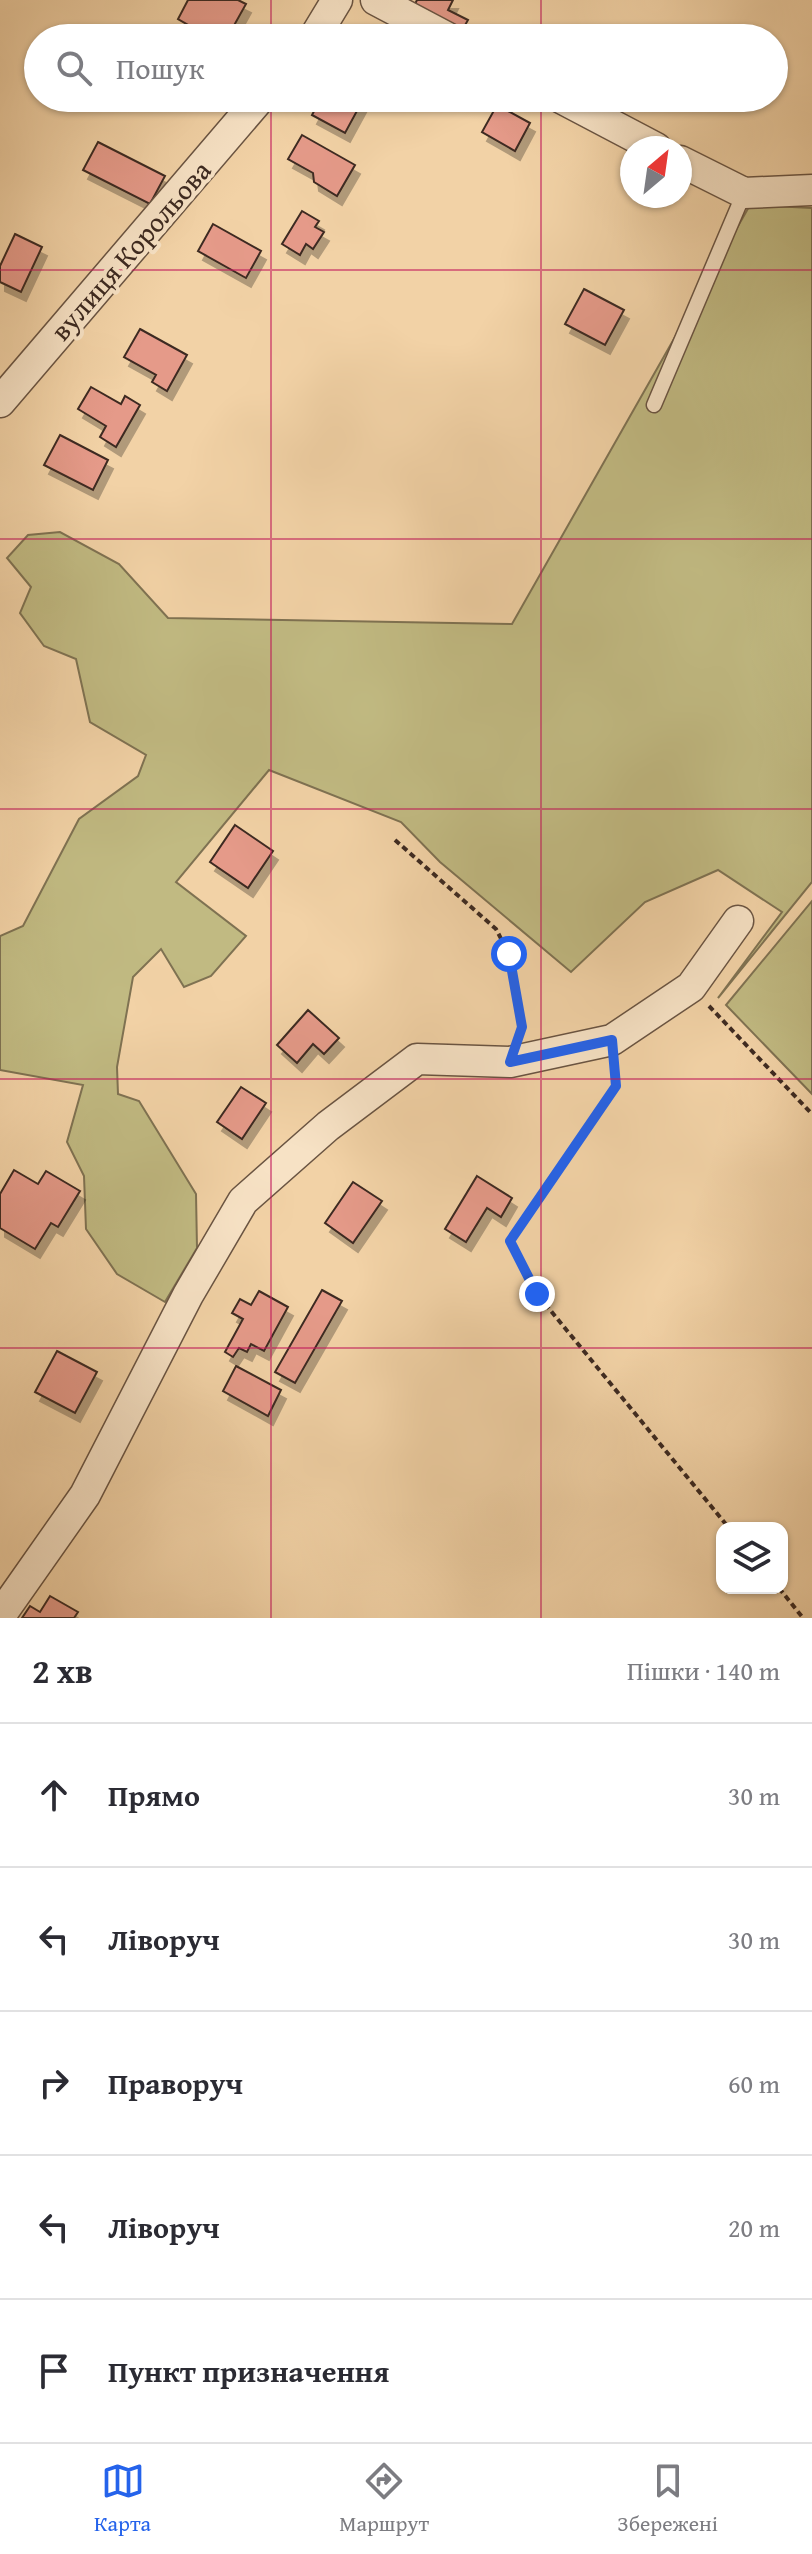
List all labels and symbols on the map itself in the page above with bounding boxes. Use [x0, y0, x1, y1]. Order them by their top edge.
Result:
north arrow [620, 136, 692, 208]
street label: вулиця Корольова [40, 150, 220, 349]
route start [491, 936, 527, 972]
route end [519, 1276, 555, 1312]

